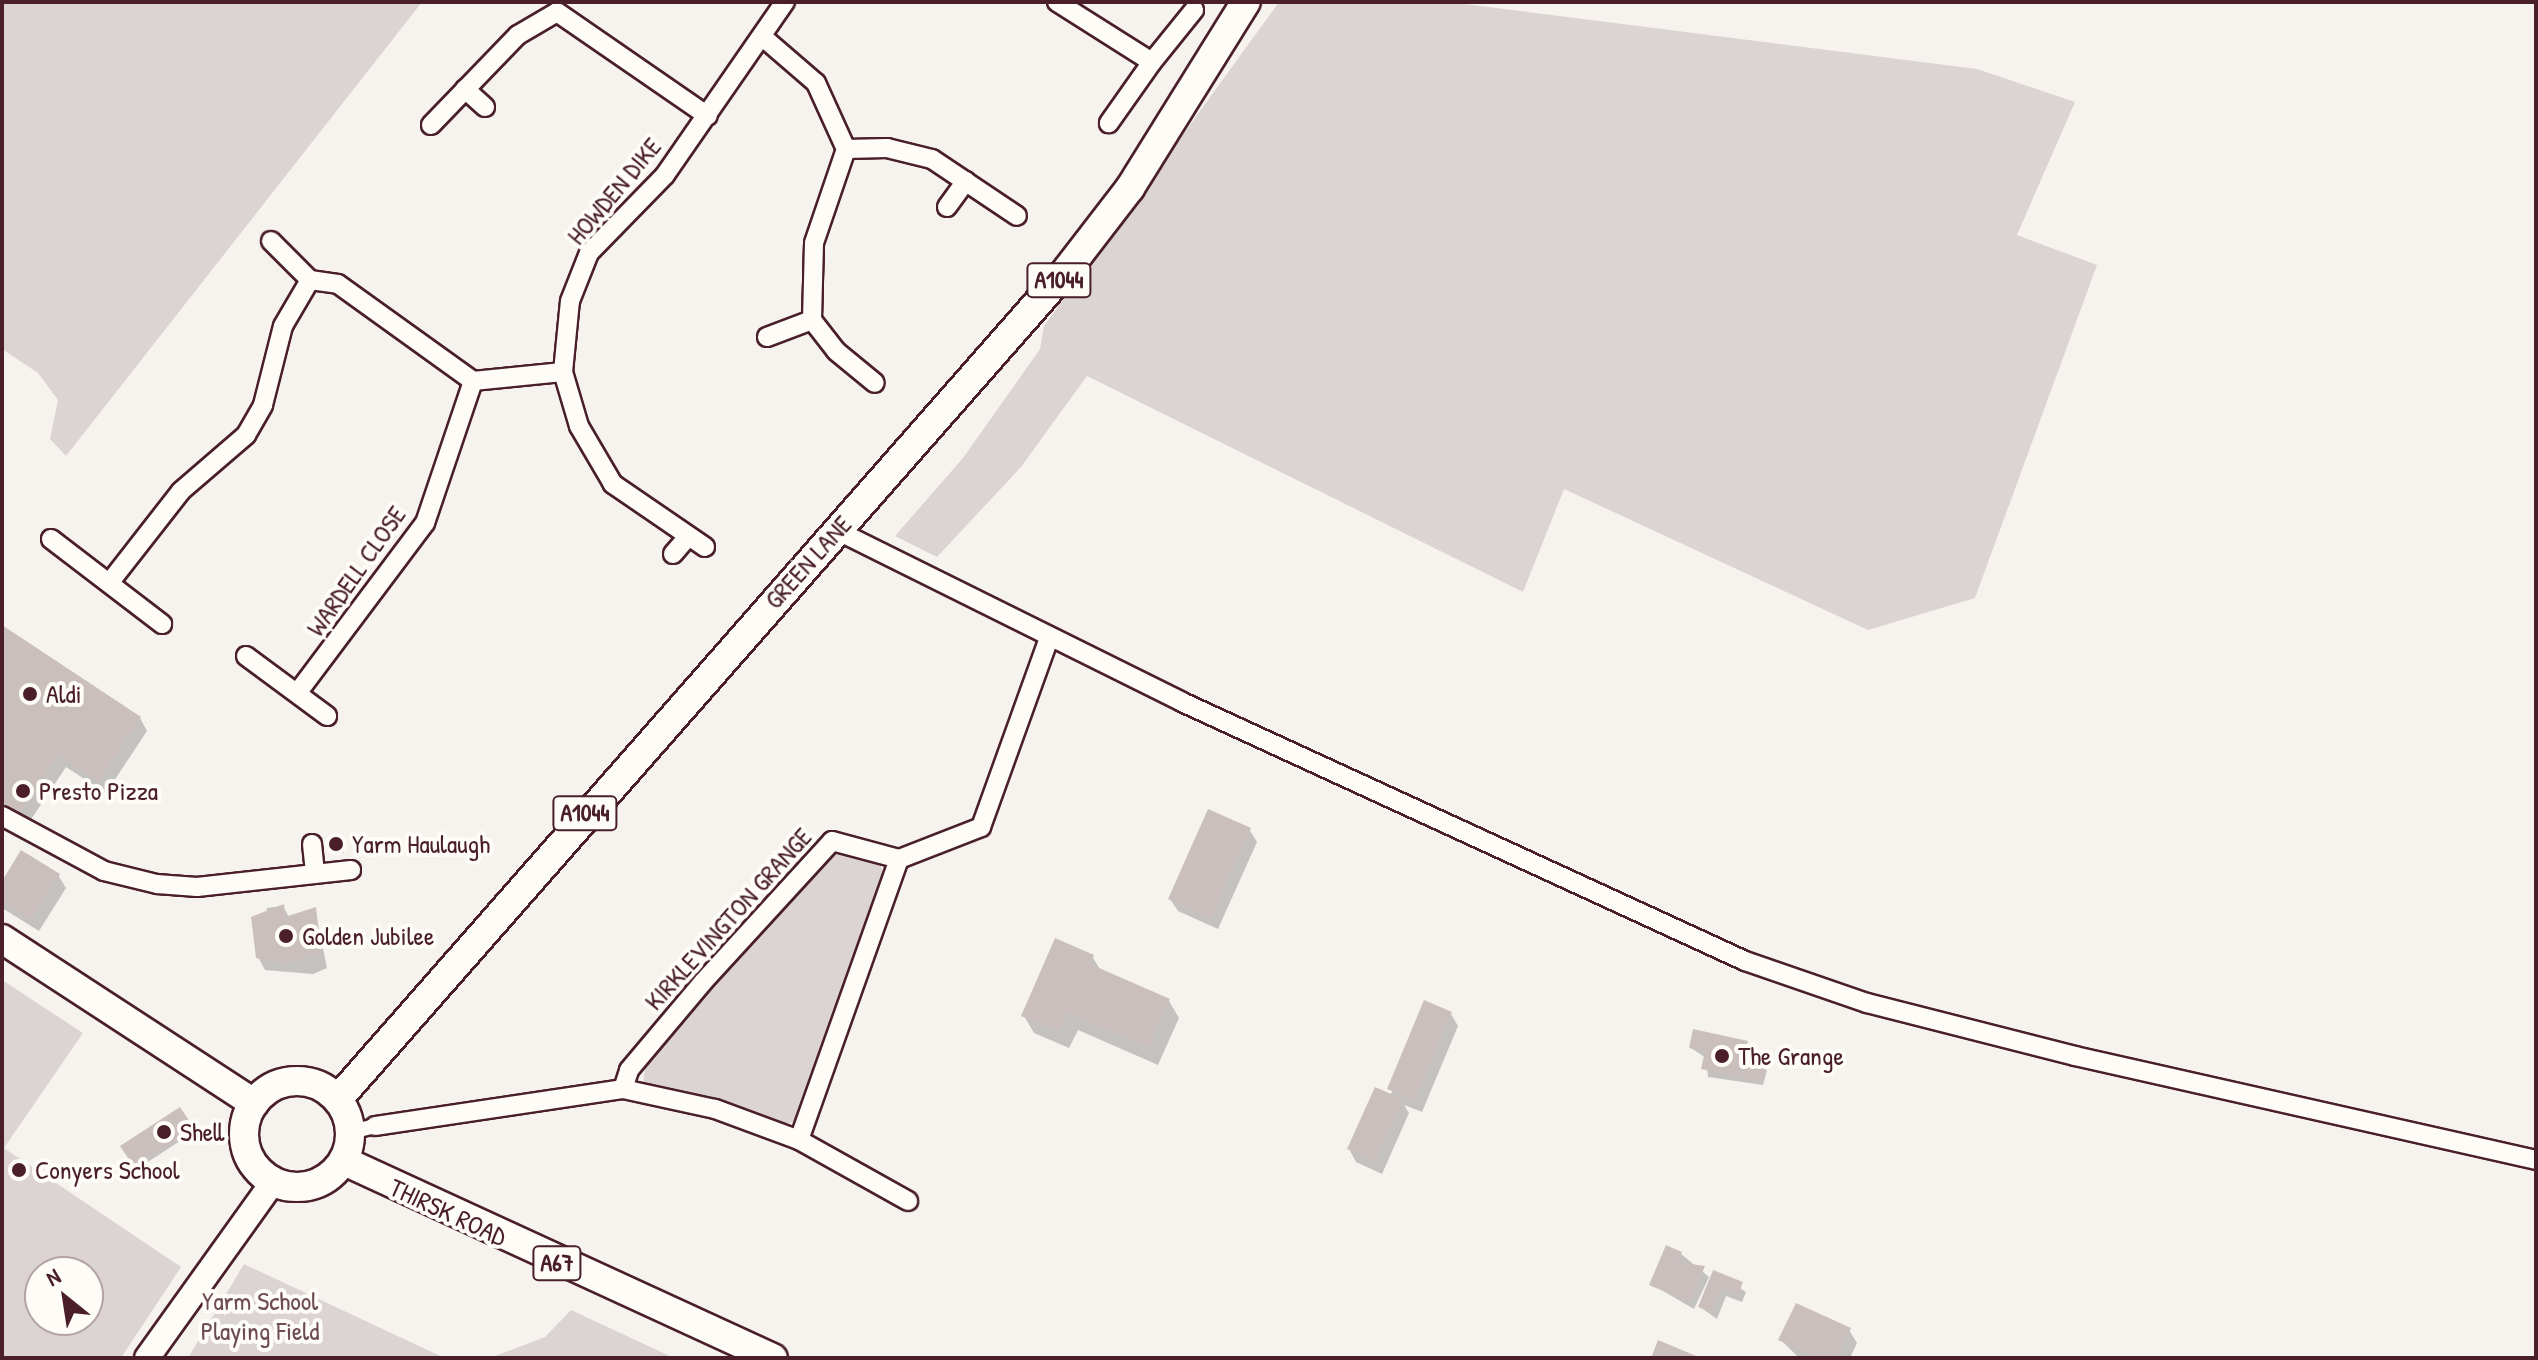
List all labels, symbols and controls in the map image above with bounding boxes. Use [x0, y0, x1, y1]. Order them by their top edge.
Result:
street label: HOWDEN DIKE [560, 131, 668, 251]
road number: A1044 [1025, 260, 1093, 300]
street label: WARDELL CLOSE [300, 500, 412, 642]
street label: GREEN LANE [758, 509, 858, 615]
place label: Aldi [46, 678, 82, 710]
marker: Aldi [21, 685, 39, 703]
place label: Presto Pizza [39, 775, 158, 807]
marker: Presto Pizza [14, 782, 32, 800]
road number: A1044 [551, 793, 619, 833]
street label: KIRKLEVINGTON GRANGE [638, 821, 818, 1017]
place label: Yarm Haulaugh [352, 828, 490, 860]
marker: Yarm Haulaugh [327, 835, 345, 853]
place label: Golden Jubilee [302, 920, 434, 952]
marker: Golden Jubilee [277, 927, 295, 945]
place label: The Grange [1738, 1040, 1844, 1072]
marker: The Grange [1713, 1047, 1731, 1065]
place label: Shell [180, 1116, 224, 1148]
marker: Shell [155, 1123, 173, 1141]
place label: Conyers School [35, 1154, 180, 1186]
marker: Conyers School [10, 1161, 28, 1179]
street label: THIRSK ROAD [385, 1171, 511, 1253]
road number: A67 [531, 1243, 583, 1283]
north arrow [24, 1256, 104, 1336]
text: N [40, 1261, 66, 1293]
park label: Yarm School Playing Field [201, 1285, 319, 1346]

